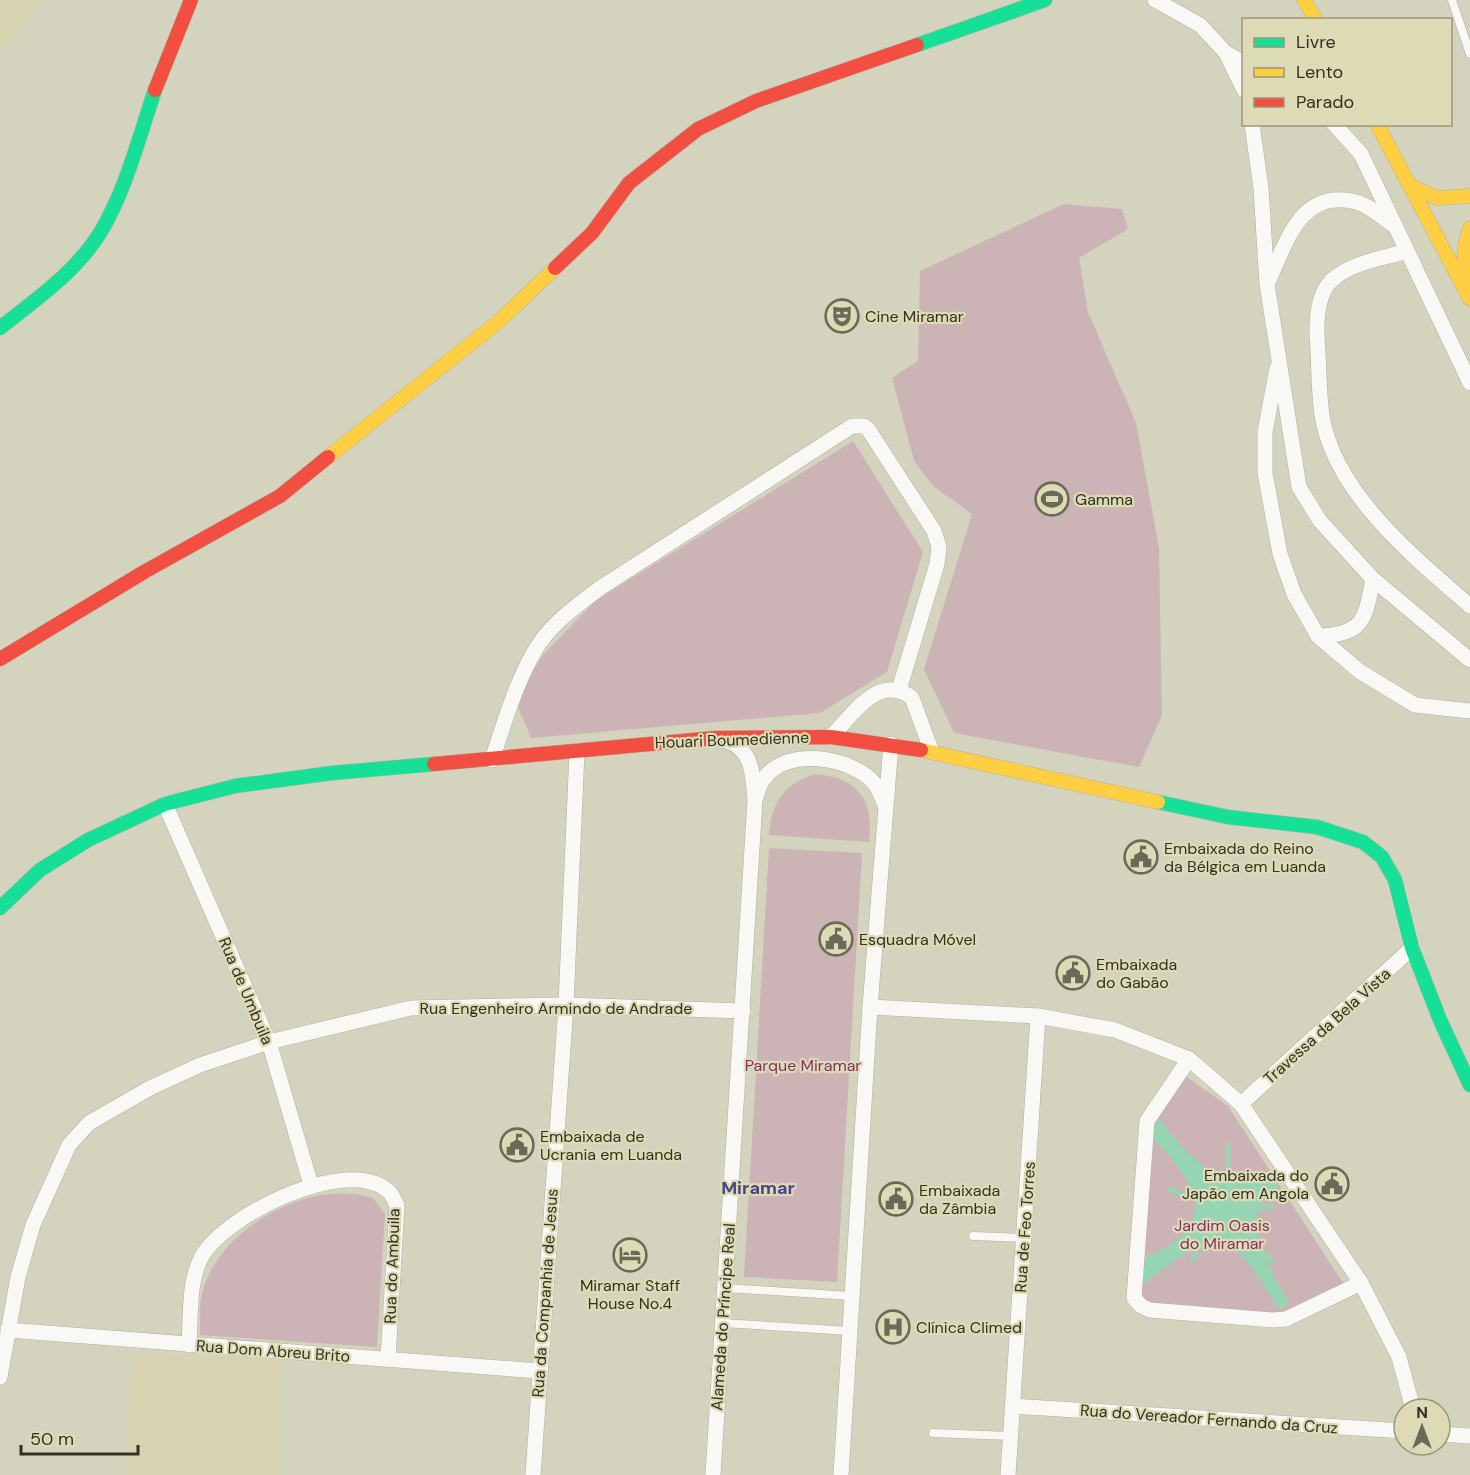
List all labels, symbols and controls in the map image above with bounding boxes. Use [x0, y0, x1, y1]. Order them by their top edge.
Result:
legend [1242, 18, 1452, 126]
text: Livre [1296, 30, 1336, 54]
text: Lento [1296, 60, 1343, 84]
text: Parado [1296, 90, 1354, 114]
theatre icon: Cine Miramar [824, 298, 860, 334]
place label: Cine Miramar [865, 306, 964, 327]
sports icon: Gamma [1034, 481, 1070, 517]
place label: Gamma [1075, 489, 1133, 510]
street label: Houari Boumedienne [655, 727, 809, 753]
place label: Embaixada do Reino da Bélgica em Luanda [1164, 838, 1326, 877]
public building icon: Embaixada do Reino da Bélgica em Luanda [1123, 839, 1159, 875]
public building icon: Esquadra Móvel [818, 921, 854, 957]
place label: Esquadra Móvel [859, 929, 976, 950]
street label: Rua de Umbuila [214, 934, 278, 1048]
place label: Embaixada do Gabão [1096, 954, 1177, 993]
public building icon: Embaixada do Gabão [1055, 955, 1091, 991]
street label: Travessa da Bela Vista [1259, 963, 1395, 1089]
street label: Rua Engenheiro Armindo de Andrade [420, 998, 692, 1019]
park label: Parque Miramar [745, 1055, 861, 1076]
place label: Embaixada de Ucrania em Luanda [540, 1126, 682, 1165]
public building icon: Embaixada de Ucrania em Luanda [499, 1127, 535, 1163]
street label: Rua de Feo Torres [1010, 1161, 1040, 1293]
place label: Embaixada do Japão em Angola [1182, 1165, 1309, 1204]
public building icon: Embaixada do Japão em Angola [1314, 1166, 1350, 1202]
district label: Miramar [721, 1176, 795, 1200]
place label: Embaixada da Zâmbia [919, 1180, 1000, 1219]
public building icon: Embaixada da Zâmbia [878, 1181, 914, 1217]
street label: Rua da Companhia de Jesus [527, 1188, 563, 1398]
street label: Rua do Ambuila [379, 1208, 405, 1324]
park label: Jardim Oasis do Miramar [1174, 1215, 1270, 1254]
street label: Alameda do Príncipe Real [706, 1223, 740, 1411]
hotel icon: Miramar Staff House No.4 [612, 1237, 648, 1273]
place label: Miramar Staff House No.4 [580, 1275, 680, 1314]
hospital icon: Clínica Climed [875, 1309, 911, 1345]
place label: Clínica Climed [916, 1317, 1022, 1338]
street label: Rua Dom Abreu Brito [195, 1335, 351, 1367]
north arrow [1392, 1397, 1452, 1457]
street label: Rua do Vereador Fernando da Cruz [1079, 1400, 1339, 1438]
text: N [1416, 1402, 1428, 1423]
scale bar [21, 1418, 138, 1456]
text: 50 m [30, 1427, 74, 1451]

